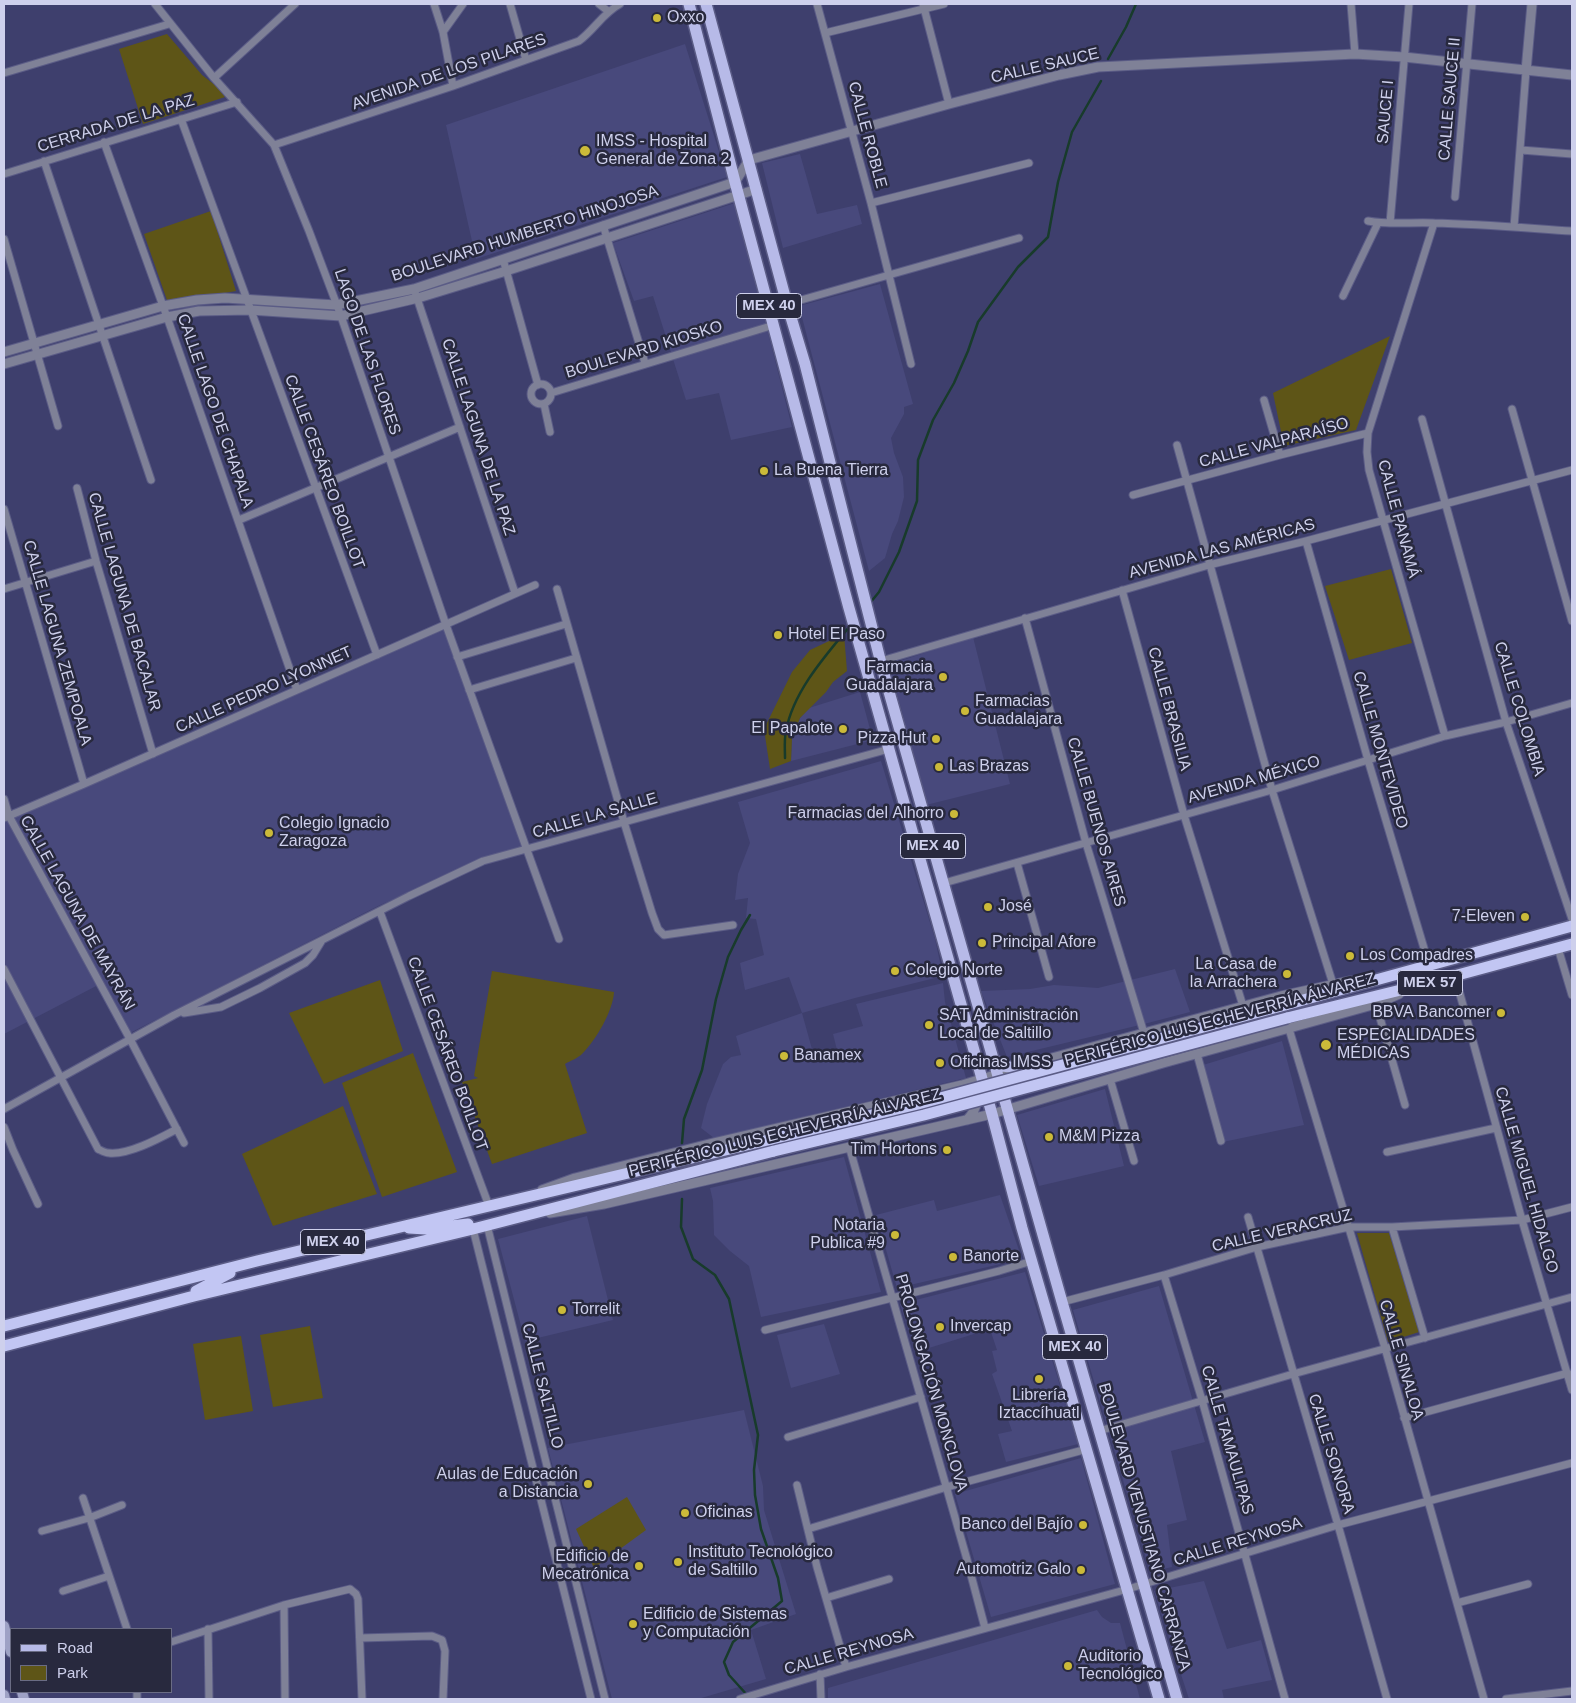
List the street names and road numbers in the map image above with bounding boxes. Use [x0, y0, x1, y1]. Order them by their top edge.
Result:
street label: AVENIDA DE LOS PILARES [349, 30, 549, 114]
street label: CALLE SAUCE II [1435, 37, 1465, 161]
street label: CALLE SAUCE [989, 44, 1101, 88]
street label: SAUCE I [1374, 79, 1398, 145]
street label: CALLE ROBLE [844, 80, 890, 190]
street label: CERRADA DE LA PAZ [35, 91, 197, 157]
street label: BOULEVARD HUMBERTO HINOJOSA [389, 182, 661, 286]
street label: LAGO DE LAS FLORES [330, 266, 404, 438]
road number: MEX 40 [736, 294, 802, 318]
street label: CALLE LAGO DE CHAPALA [173, 311, 257, 511]
street label: BOULEVARD KIOSKO [563, 317, 725, 383]
street label: CALLE LAGUNA DE LA PAZ [437, 336, 519, 538]
street label: CALLE CESÁREO BOILLOT [280, 372, 368, 572]
street label: CALLE VALPARAÍSO [1197, 414, 1351, 472]
street label: CALLE PANAMÁ [1373, 458, 1423, 580]
street label: CALLE LAGUNA DE BACALAR [84, 490, 164, 714]
street label: AVENIDA LAS AMÉRICAS [1127, 515, 1317, 583]
street label: CALLE LAGUNA ZEMPOALA [18, 538, 96, 748]
street label: CALLE COLOMBIA [1489, 639, 1549, 779]
street label: CALLE PEDRO LYONNET [173, 642, 355, 738]
street label: CALLE BRASILIA [1143, 645, 1195, 773]
street label: CALLE MONTEVIDEO [1348, 669, 1412, 831]
street label: CALLE BUENOS AIRES [1063, 735, 1129, 909]
street label: AVENIDA MÉXICO [1186, 752, 1322, 808]
street label: CALLE LA SALLE [530, 789, 660, 843]
street label: CALLE LAGUNA DE MAYRÁN [15, 812, 139, 1014]
road number: MEX 40 [900, 834, 966, 858]
street label: CALLE CESÁREO BOILLOT [403, 954, 491, 1154]
street label: PERIFÉRICO LUIS ECHEVERRÍA ÁLVAREZ [1062, 969, 1378, 1071]
road number: MEX 57 [1398, 970, 1462, 996]
street label: PERIFÉRICO LUIS ECHEVERRÍA ÁLVAREZ [627, 1085, 943, 1181]
street label: CALLE MIGUEL HIDALGO [1490, 1085, 1562, 1275]
street label: CALLE VERACRUZ [1210, 1206, 1354, 1256]
road number: MEX 40 [300, 1230, 366, 1254]
street label: PROLONGACIÓN MONCLOVA [891, 1272, 971, 1494]
street label: CALLE SINALOA [1375, 1298, 1427, 1422]
street label: CALLE SALTILLO [517, 1321, 567, 1451]
road number: MEX 40 [1042, 1334, 1108, 1360]
street label: CALLE TAMAULIPAS [1197, 1363, 1257, 1517]
street label: BOULEVARD VENUSTIANO CARRANZA [1094, 1381, 1194, 1673]
street label: CALLE SONORA [1304, 1392, 1358, 1516]
street label: CALLE REYNOSA [1171, 1513, 1305, 1571]
street label: CALLE REYNOSA [782, 1624, 916, 1680]

